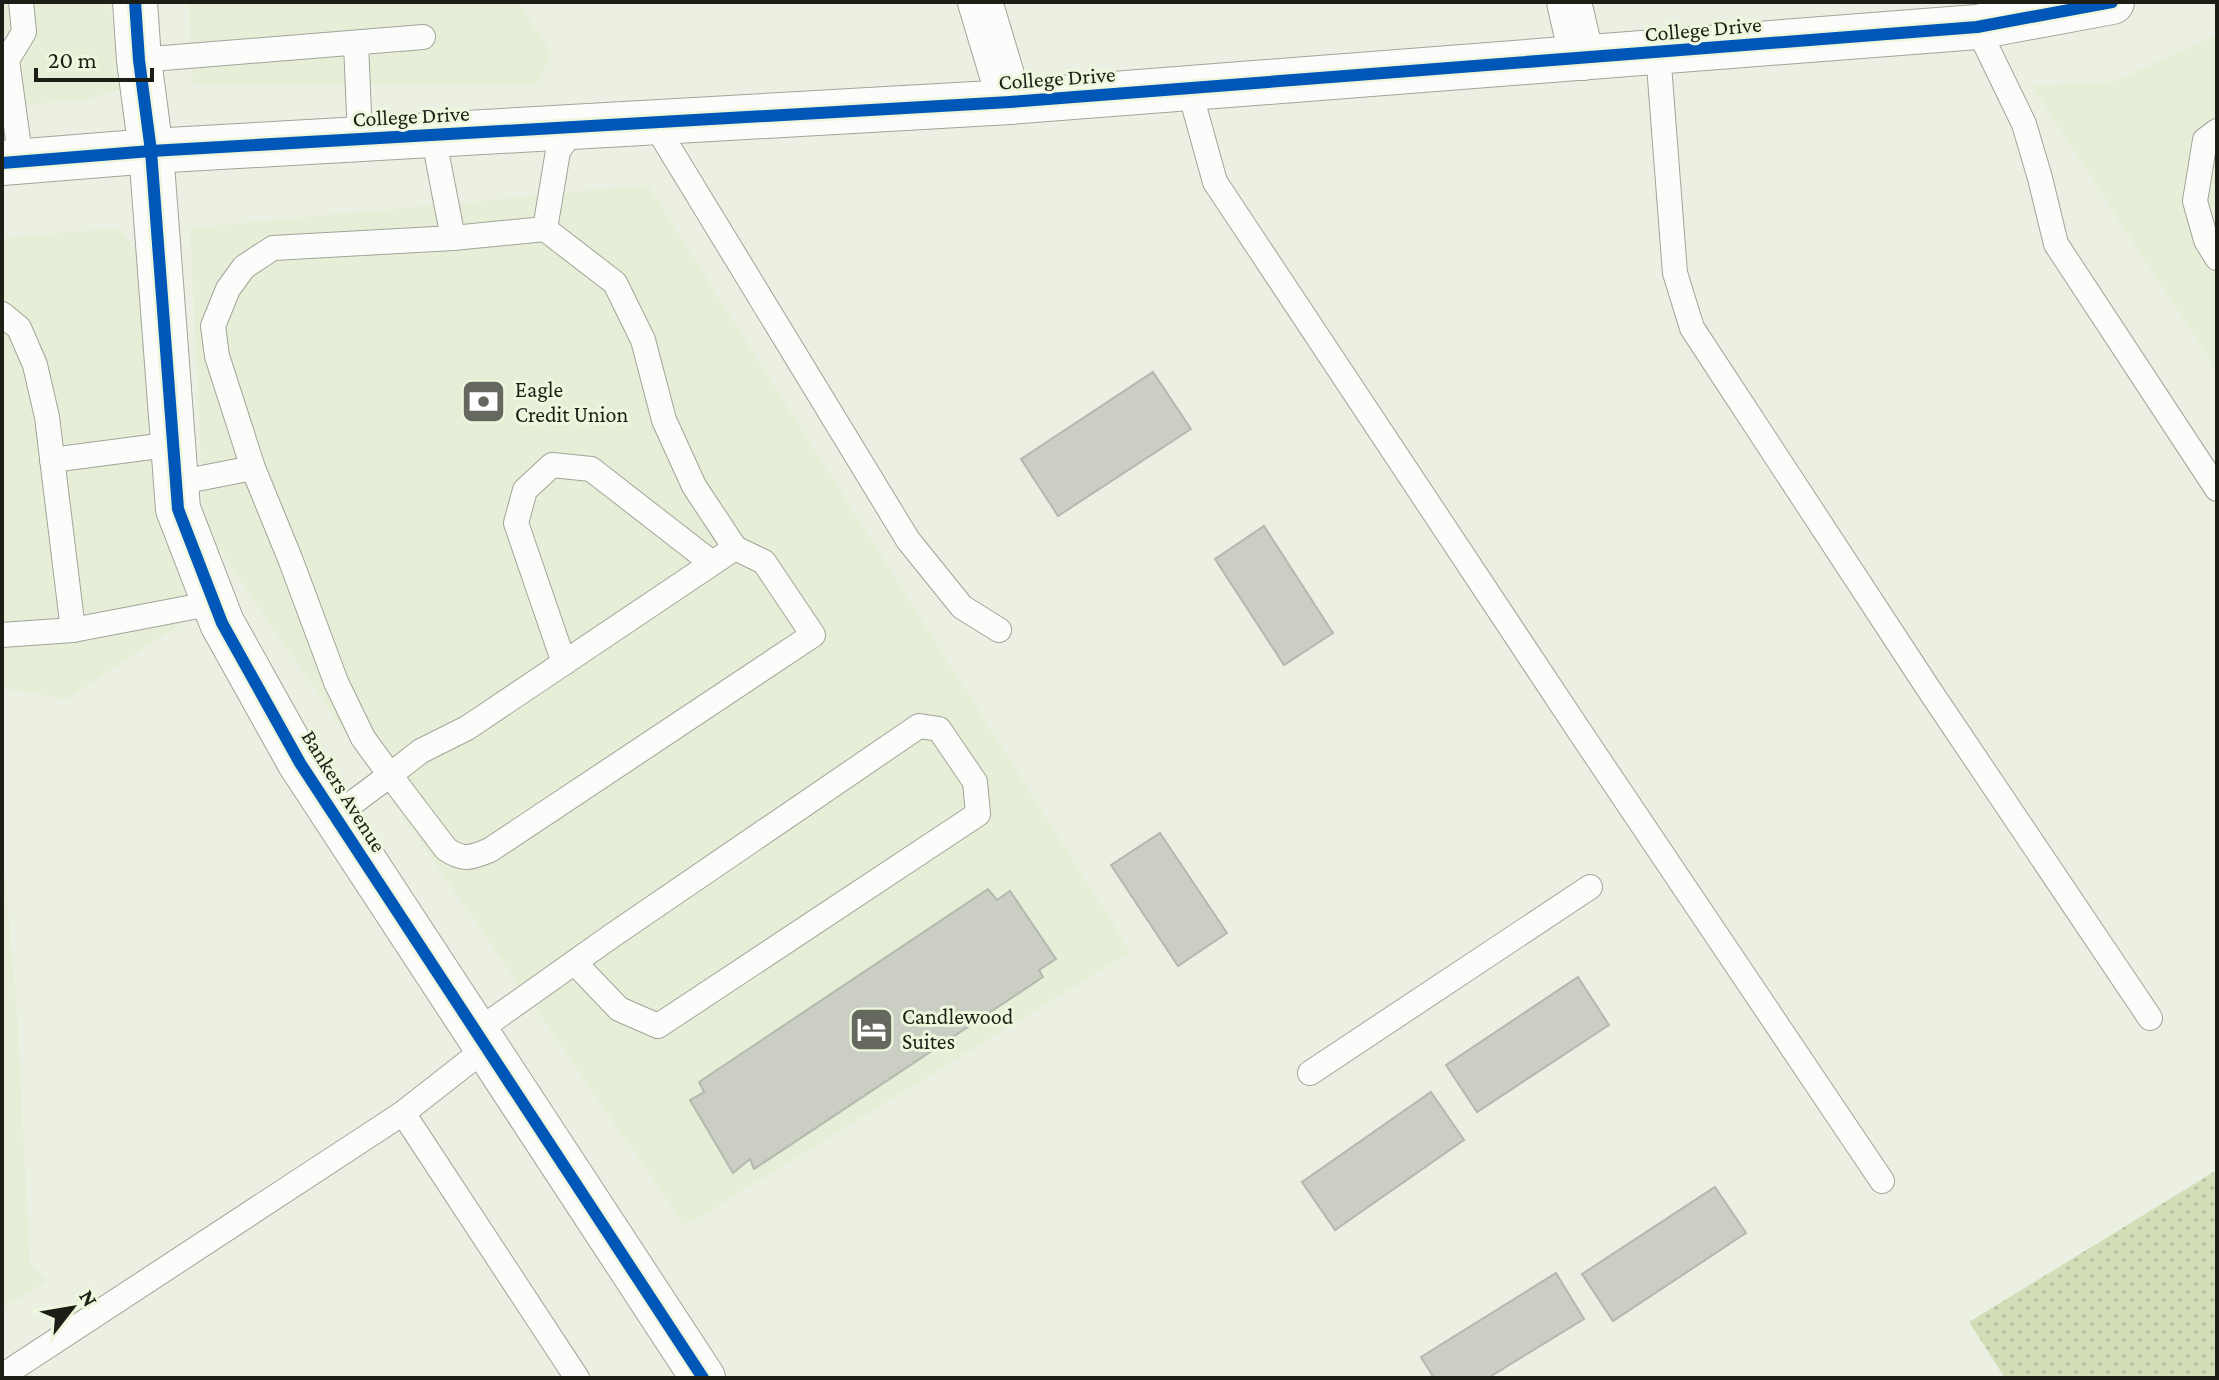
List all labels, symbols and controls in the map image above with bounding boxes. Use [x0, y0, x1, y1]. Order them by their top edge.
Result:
street label: College Drive [1644, 11, 1762, 47]
scale bar [36, 32, 152, 82]
text: 20 m [48, 46, 97, 73]
street label: College Drive [998, 61, 1116, 95]
street label: College Drive [352, 100, 470, 132]
place label: Eagle Credit Union [515, 377, 628, 427]
bank icon: Eagle Credit Union [460, 378, 508, 426]
street label: Bankers Avenue [296, 725, 392, 857]
place label: Candlewood Suites [902, 1004, 1014, 1054]
hotel icon: Candlewood Suites [847, 1005, 895, 1053]
north arrow [32, 1268, 112, 1348]
text: N [74, 1285, 103, 1311]

